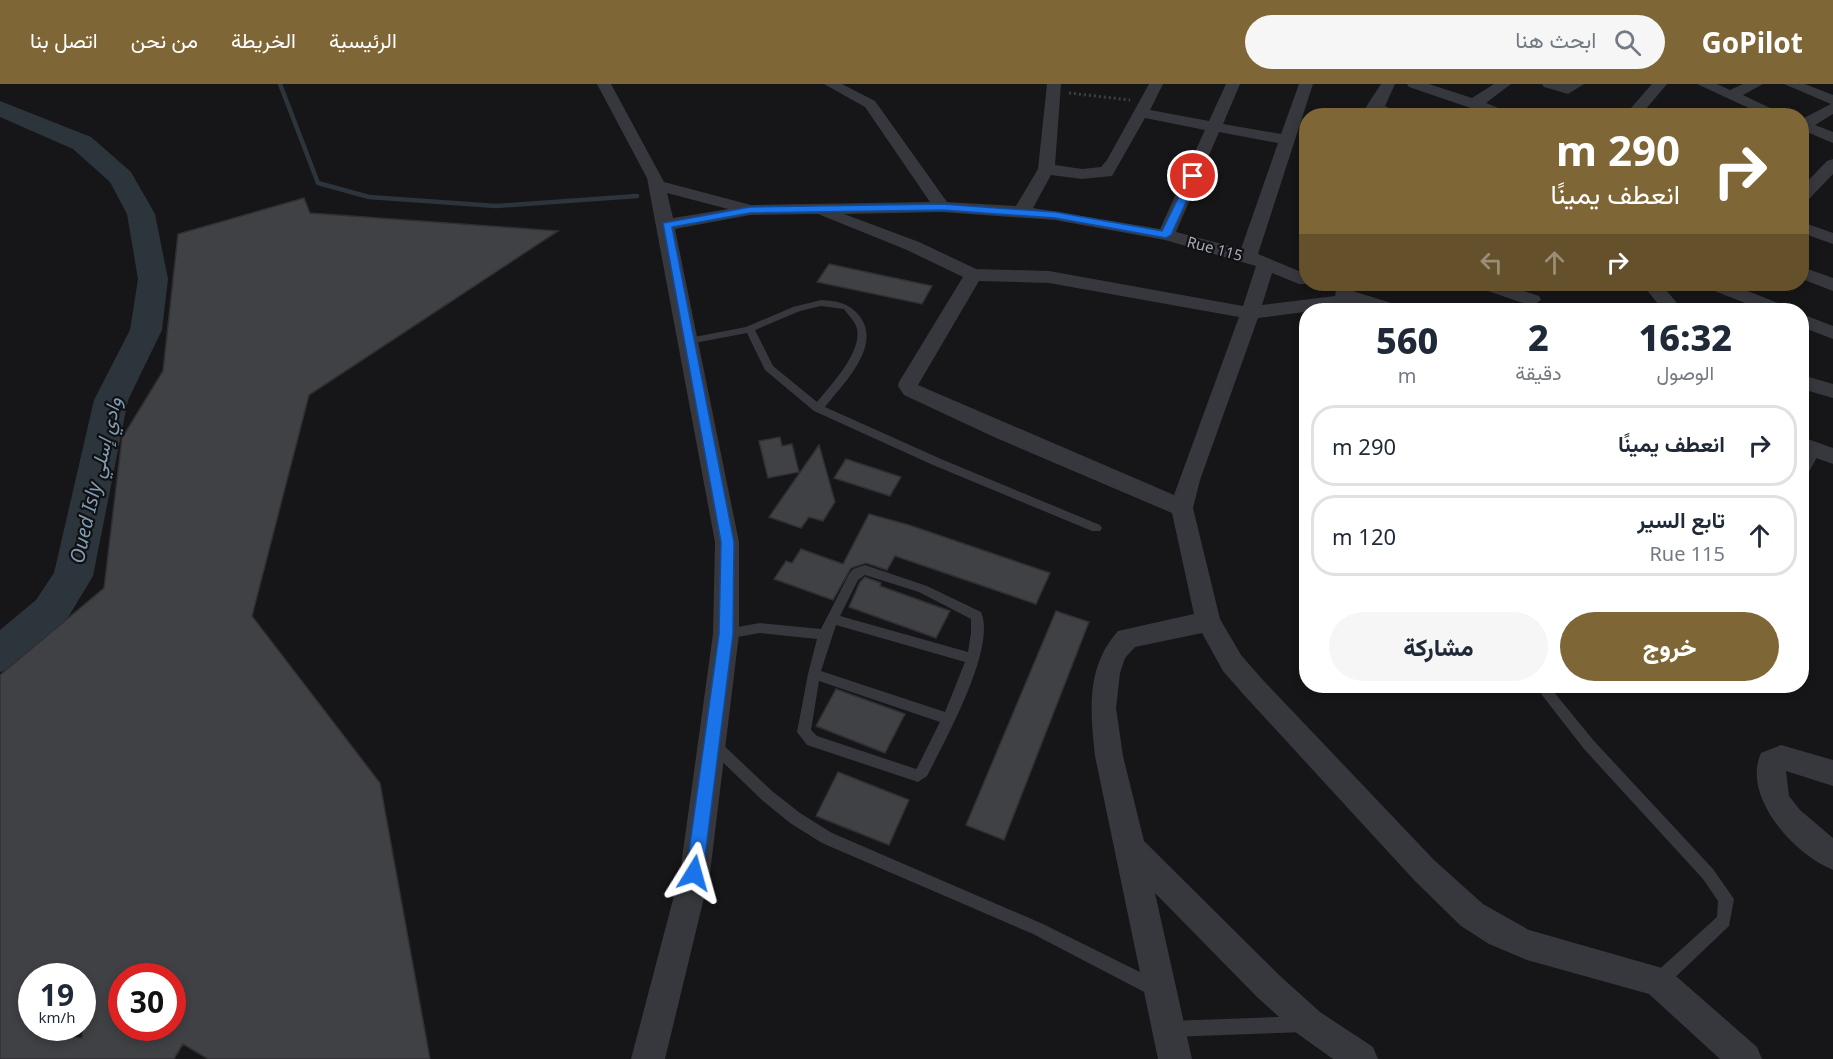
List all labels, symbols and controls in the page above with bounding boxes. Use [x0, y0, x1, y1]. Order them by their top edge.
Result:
search box [1245, 15, 1665, 69]
text: GoPilot [1701, 23, 1803, 61]
text: ابحث هنا [1515, 24, 1596, 54]
text: اتصل بنا [30, 26, 98, 54]
text: من نحن [131, 26, 198, 54]
text: الخريطة [231, 26, 296, 54]
text: الرئيسية [329, 26, 397, 54]
icon: search [1611, 26, 1644, 59]
text: 290 m [1556, 121, 1680, 178]
icon: right [1701, 132, 1779, 210]
pin [1167, 150, 1218, 201]
icon: arrive [1176, 159, 1209, 192]
text: انعطف يمينًا [1550, 175, 1680, 212]
street label: Rue 115 [1185, 231, 1245, 265]
icon: left [1475, 246, 1508, 279]
icon: ahead [1538, 246, 1571, 279]
icon: right [1601, 246, 1634, 279]
text: 2 [1528, 313, 1549, 362]
text: 16:32 [1639, 313, 1732, 362]
text: 560 [1376, 316, 1438, 365]
text: دقيقة [1515, 359, 1562, 386]
text: الوصول [1656, 359, 1714, 386]
text: m [1398, 362, 1417, 389]
water label: Oued Isly وادي إسلي [63, 394, 131, 567]
text: انعطف يمينًا [1618, 428, 1725, 458]
icon: right [1743, 429, 1776, 462]
text: 290 m [1332, 431, 1396, 461]
text: تابع السير [1637, 504, 1725, 534]
icon: ahead [1743, 519, 1776, 552]
text: 120 m [1332, 521, 1396, 551]
text: Rue 115 [1649, 540, 1725, 567]
button: مشاركة [1329, 612, 1548, 681]
button: خروج [1560, 612, 1779, 681]
position arrow [662, 841, 726, 905]
speed limit sign: 30 [108, 963, 186, 1041]
text: 19 [40, 974, 74, 1015]
text: km/h [39, 1007, 75, 1027]

